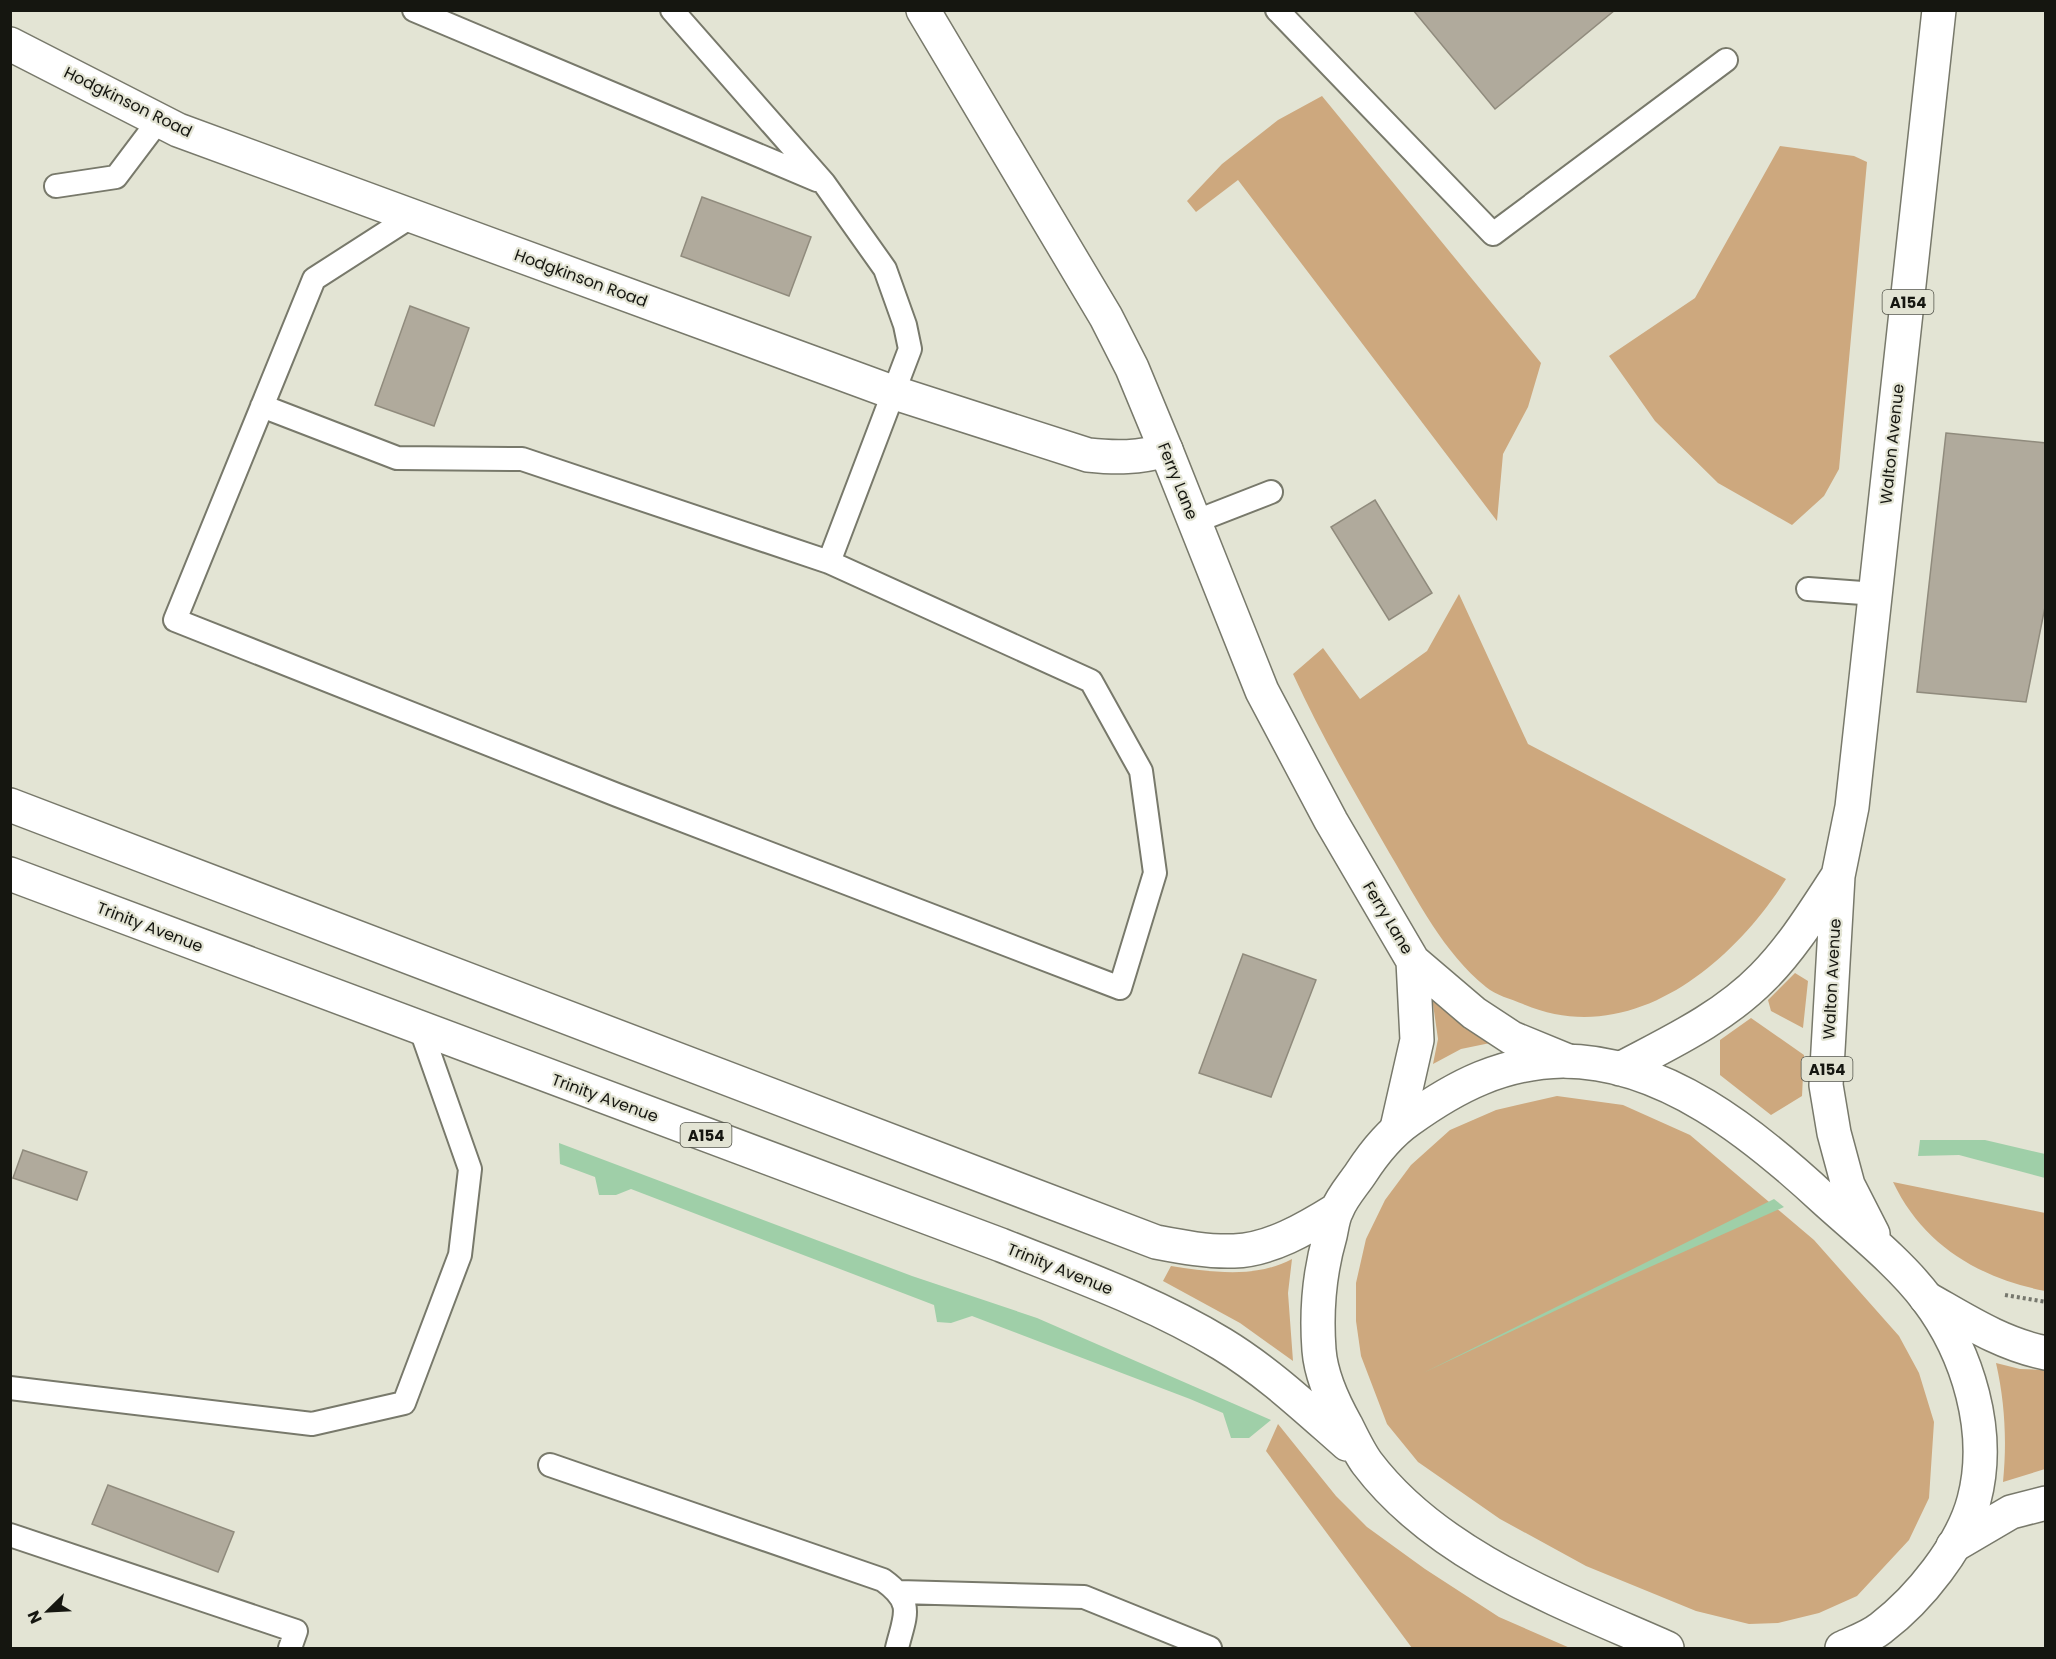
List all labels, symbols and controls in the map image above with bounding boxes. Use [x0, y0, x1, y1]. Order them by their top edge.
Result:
street label: Hodgkinson Road [60, 61, 196, 143]
street label: Hodgkinson Road [511, 243, 651, 313]
road number: A154 [1882, 290, 1934, 314]
street label: Walton Avenue [1874, 383, 1910, 505]
street label: Ferry Lane [1152, 439, 1204, 523]
street label: Ferry Lane [1357, 877, 1419, 959]
street label: Trinity Avenue [94, 896, 206, 958]
street label: Walton Avenue [1817, 918, 1847, 1040]
road number: A154 [1802, 1057, 1852, 1081]
street label: Trinity Avenue [548, 1068, 662, 1128]
road number: A154 [680, 1123, 732, 1147]
street label: Trinity Avenue [1004, 1237, 1116, 1301]
north arrow [18, 1581, 78, 1641]
text: N [22, 1607, 48, 1627]

